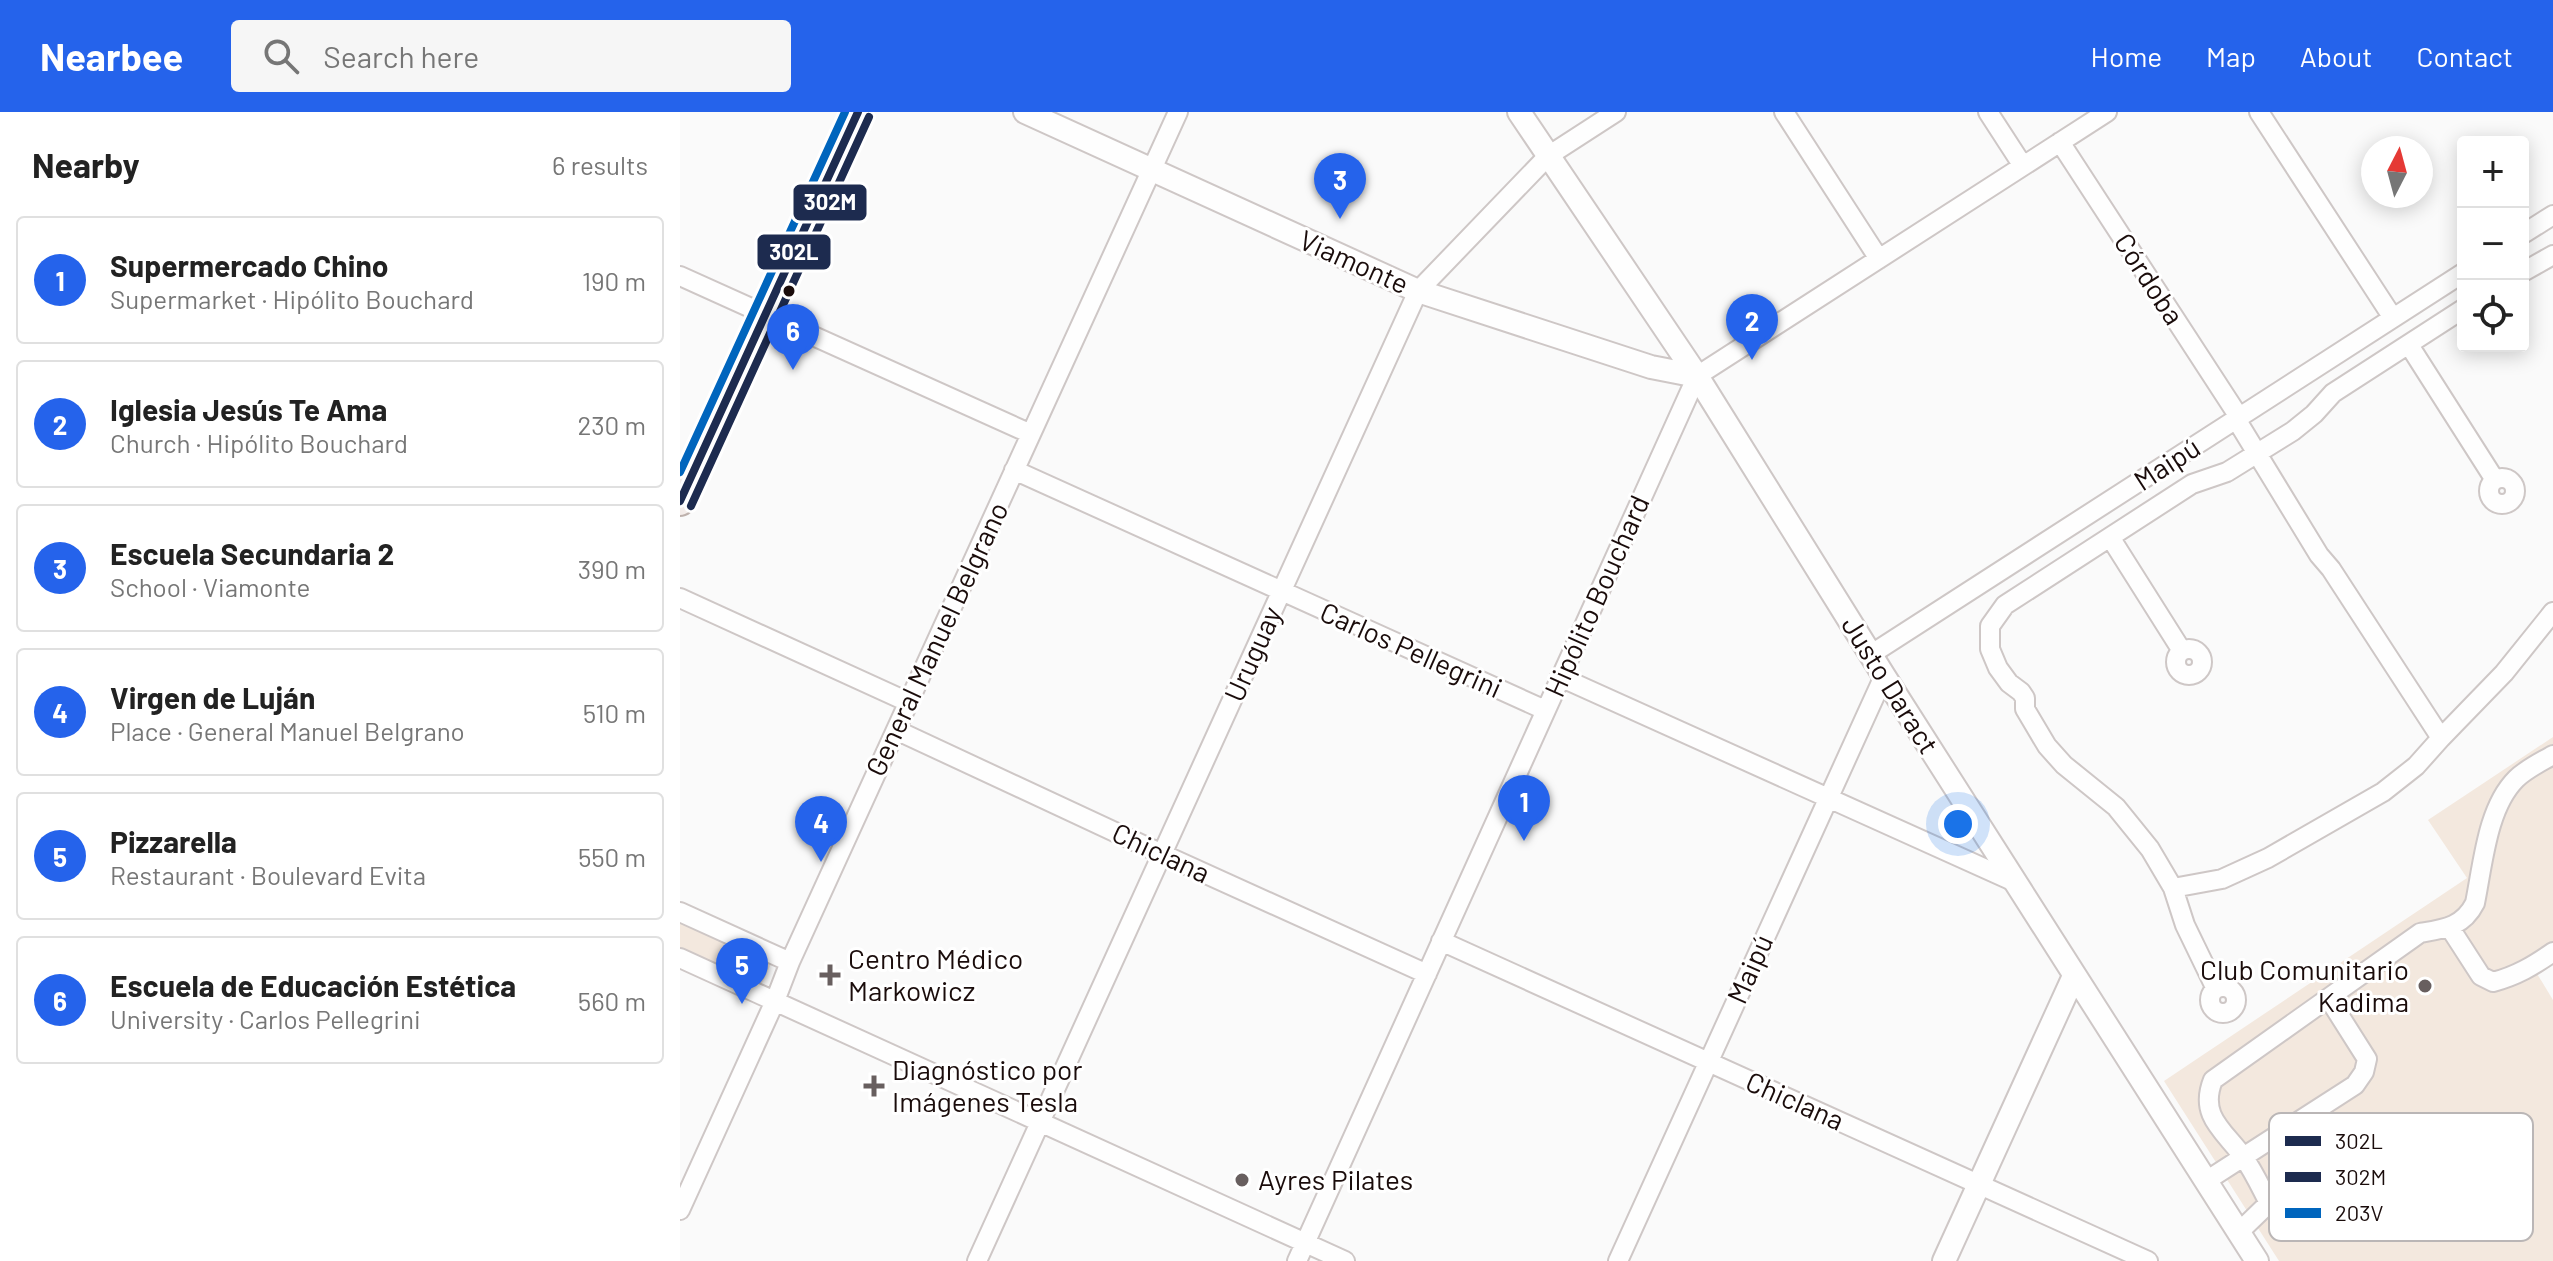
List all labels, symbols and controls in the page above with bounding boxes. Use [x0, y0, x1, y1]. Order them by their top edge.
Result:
search box [231, 20, 791, 92]
text: Nearbee [40, 33, 183, 79]
icon: search [259, 34, 303, 78]
text: Search here [323, 38, 479, 74]
text: Home [2091, 39, 2162, 73]
text: Map [2206, 39, 2256, 73]
text: About [2300, 39, 2372, 73]
text: Contact [2416, 39, 2513, 73]
north arrow [2361, 136, 2433, 208]
map controls [2457, 136, 2529, 352]
button: + [2457, 136, 2529, 208]
text: Nearby [32, 144, 140, 185]
text: 6 results [552, 149, 648, 180]
pin: 3 [1314, 153, 1366, 219]
line badge: 302M [792, 183, 868, 222]
text: 302M [804, 188, 856, 214]
button: − [2457, 208, 2529, 280]
street label: Viamonte [1295, 222, 1414, 300]
street label: Córdoba [2108, 226, 2192, 331]
line badge: 302L [756, 233, 832, 271]
text: 302L [769, 238, 819, 264]
text: Supermercado Chino [110, 247, 388, 283]
text: 1 [55, 265, 65, 296]
text: 190 m [582, 265, 646, 296]
button: locate [2457, 280, 2529, 352]
text: Supermarket · Hipólito Bouchard [110, 283, 474, 314]
unlabelled marker [781, 283, 797, 299]
pin: 2 [1726, 294, 1778, 360]
pin: 6 [767, 304, 819, 370]
text: Iglesia Jesús Te Ama [110, 391, 387, 427]
text: 2 [53, 409, 67, 440]
text: 230 m [577, 409, 646, 440]
text: Church · Hipólito Bouchard [110, 427, 408, 458]
street label: Maipú [2127, 429, 2206, 497]
street label: Hipólito Bouchard [1536, 490, 1656, 702]
street label: General Manuel Belgrano [858, 496, 1015, 781]
text: Escuela Secundaria 2 [110, 535, 394, 571]
text: 3 [53, 553, 67, 584]
text: 390 m [578, 553, 646, 584]
text: School · Viamonte [110, 571, 310, 602]
street label: Carlos Pellegrini [1315, 594, 1508, 704]
street label: Uruguay [1216, 601, 1288, 706]
street label: Justo Daract [1835, 609, 1947, 760]
text: Virgen de Luján [110, 679, 315, 715]
text: 4 [52, 697, 68, 728]
text: 510 m [583, 697, 646, 728]
text: Place · General Manuel Belgrano [110, 715, 465, 746]
pin: 1 [1498, 775, 1550, 841]
pin: 4 [795, 796, 847, 862]
your location [1938, 804, 1978, 844]
street label: Chiclana [1107, 815, 1216, 889]
text: Pizzarella [110, 823, 237, 859]
text: 5 [53, 841, 67, 872]
text: 550 m [578, 841, 646, 872]
text: Restaurant · Boulevard Evita [110, 859, 426, 890]
street label: Maipú [1719, 929, 1779, 1008]
pin: 5 [716, 938, 768, 1004]
place label: Centro Médico Markowicz [848, 941, 1023, 1007]
place label: Club Comunitario Kadima [2200, 952, 2409, 1018]
marker: Centro Médico Markowicz [819, 964, 841, 986]
text: Escuela de Educación Estética [110, 967, 516, 1003]
marker: Club Comunitario Kadima [2416, 977, 2434, 995]
text: 6 [53, 985, 67, 1016]
text: 560 m [578, 985, 646, 1016]
text: University · Carlos Pellegrini [110, 1003, 421, 1034]
place label: Diagnóstico por Imágenes Tesla [892, 1052, 1082, 1118]
street label: Chiclana [1741, 1063, 1850, 1137]
marker: Diagnóstico por Imágenes Tesla [863, 1075, 885, 1097]
legend [2269, 1113, 2533, 1241]
text: 302L [2335, 1127, 2383, 1153]
place label: Ayres Pilates [1258, 1162, 1413, 1196]
text: 302M [2335, 1163, 2386, 1189]
marker: Ayres Pilates [1233, 1171, 1251, 1189]
text: 203V [2335, 1199, 2384, 1225]

